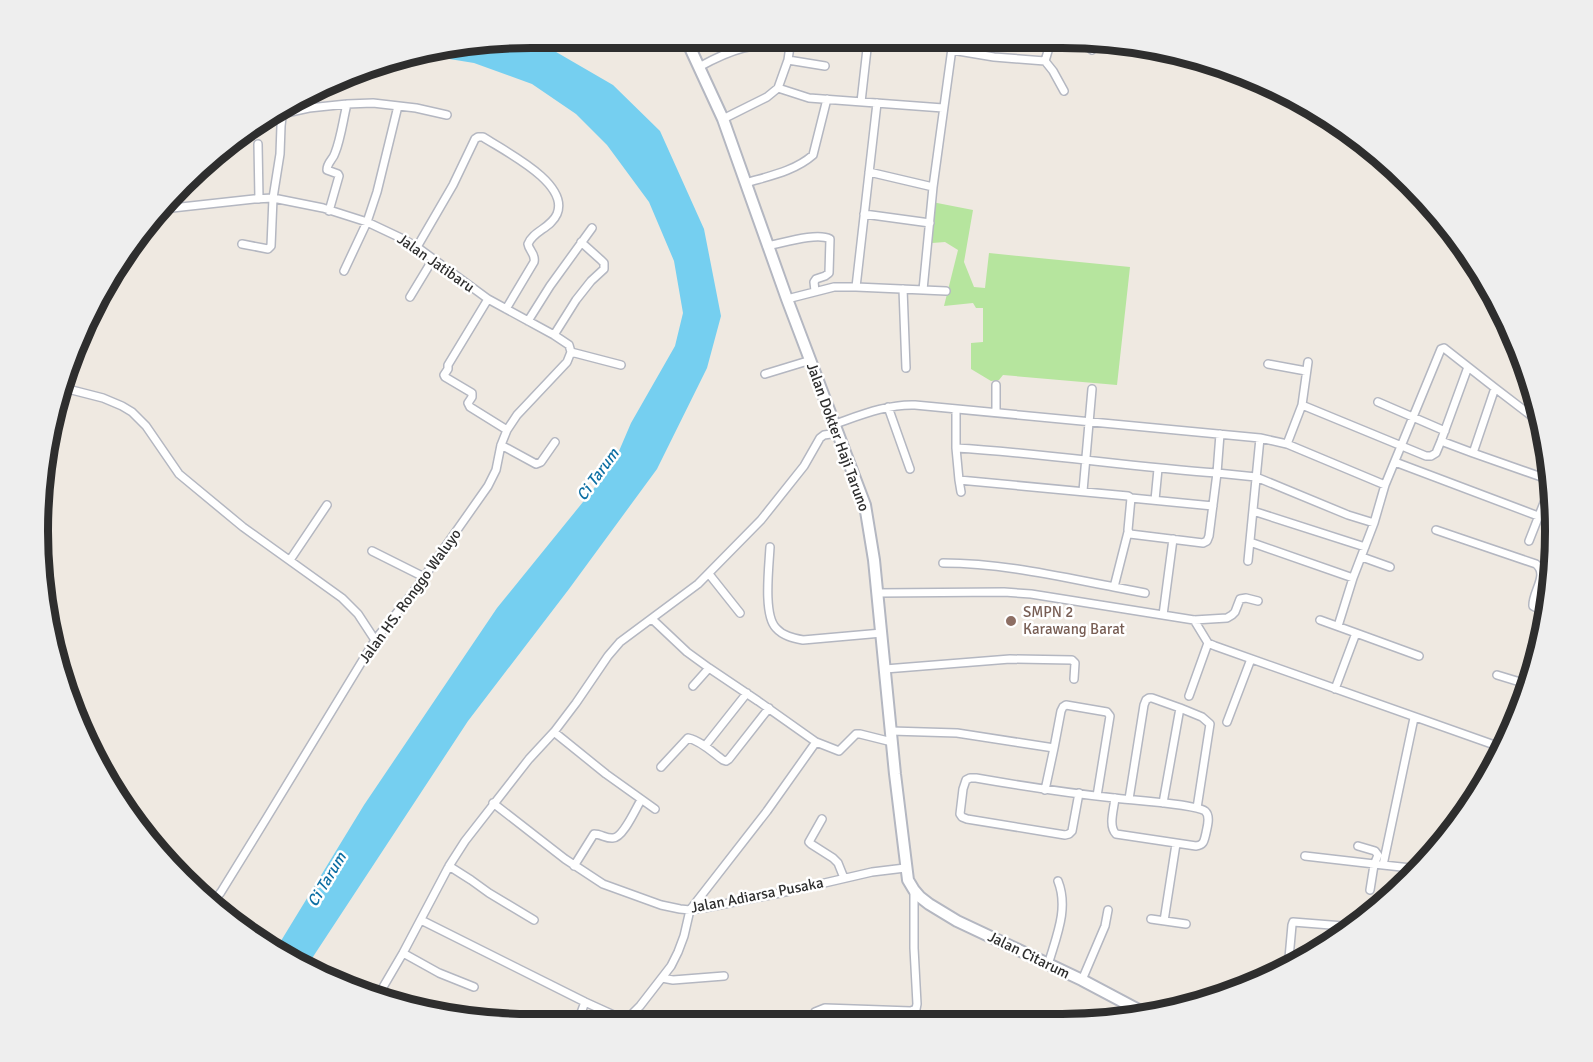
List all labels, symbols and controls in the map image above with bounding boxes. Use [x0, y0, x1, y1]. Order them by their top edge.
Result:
street label: Jalan Jatibaru [394, 230, 478, 296]
street label: Jalan Dokter Haji Taruno [803, 360, 873, 514]
water label: Ci Tarum [572, 444, 624, 505]
street label: Jalan HS. Ronggo Waluyo [355, 525, 465, 667]
place label: SMPN 2 Karawang Barat [1023, 603, 1125, 638]
marker: SMPN 2 Karawang Barat [1004, 614, 1018, 628]
water label: Ci Tarum [303, 848, 351, 910]
street label: Jalan Adiarsa Pusaka [689, 873, 825, 917]
street label: Jalan Citarum [985, 927, 1073, 983]

